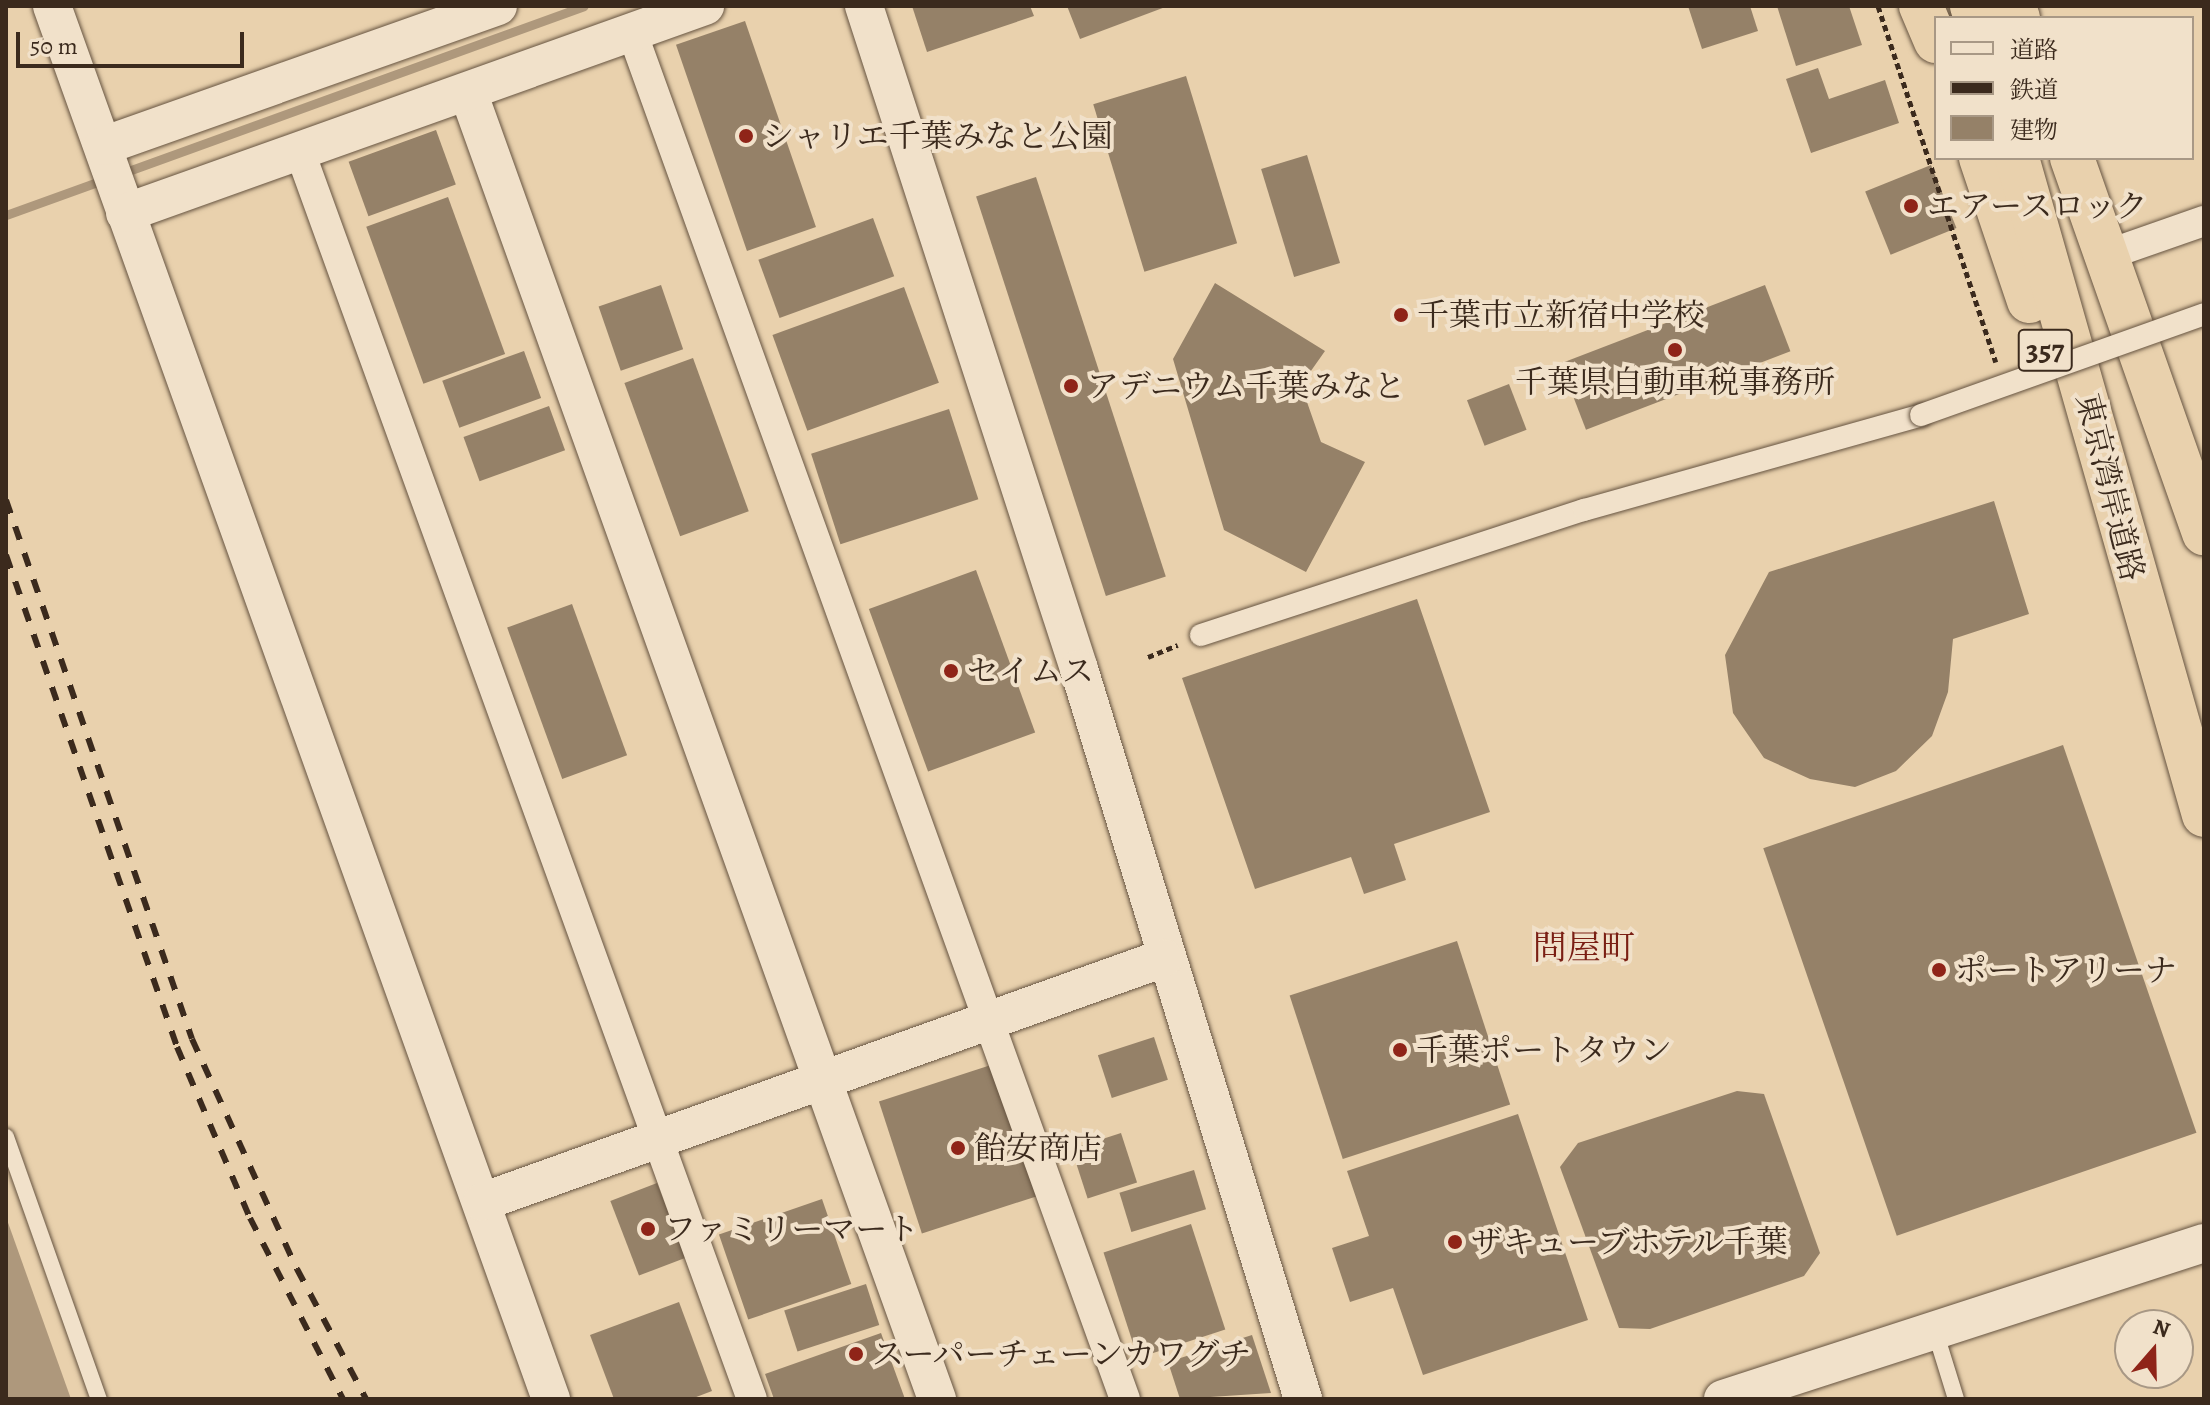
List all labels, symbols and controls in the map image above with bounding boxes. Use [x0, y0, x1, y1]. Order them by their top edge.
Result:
scale bar [20, 16, 248, 66]
legend [1934, 16, 2194, 160]
text: 50 m [30, 30, 78, 62]
text: 道路 [2010, 34, 2058, 66]
text: 鉄道 [2010, 74, 2058, 106]
text: 建物 [2010, 114, 2058, 146]
place label: シャリエ千葉みなと公園 [762, 117, 1114, 155]
marker: シャリエ千葉みなと公園 [737, 127, 755, 145]
place label: エアースロック [1927, 187, 2150, 225]
marker: エアースロック [1902, 197, 1920, 215]
place label: 千葉市立新宿中学校 [1417, 296, 1705, 334]
marker: 千葉市立新宿中学校 [1392, 306, 1410, 324]
road number: 357 [2017, 324, 2073, 376]
marker: 千葉県自動車税事務所 [1666, 341, 1684, 359]
place label: 千葉県自動車税事務所 [1515, 363, 1835, 401]
place label: アデニウム千葉みなと [1087, 367, 1407, 405]
marker: アデニウム千葉みなと [1062, 377, 1080, 395]
street label: 東京湾岸道路 [2068, 389, 2152, 585]
place label: セイムス [967, 652, 1095, 690]
marker: セイムス [942, 662, 960, 680]
district label: 問屋町 [1533, 928, 1635, 968]
place label: ポートアリーナ [1955, 951, 2179, 989]
marker: ポートアリーナ [1930, 961, 1948, 979]
place label: 千葉ポートタウン [1416, 1031, 1672, 1069]
marker: 千葉ポートタウン [1391, 1041, 1409, 1059]
place label: 飴安商店 [974, 1129, 1102, 1167]
marker: 飴安商店 [949, 1139, 967, 1157]
place label: ファミリーマート [664, 1210, 920, 1248]
marker: ファミリーマート [639, 1220, 657, 1238]
place label: ザキューブホテル千葉 [1471, 1223, 1791, 1261]
marker: ザキューブホテル千葉 [1446, 1233, 1464, 1251]
north arrow [2114, 1309, 2194, 1389]
text: N [2149, 1311, 2174, 1345]
place label: スーパーチェーンカワグチ [872, 1335, 1254, 1373]
marker: スーパーチェーンカワグチ [847, 1345, 865, 1363]

